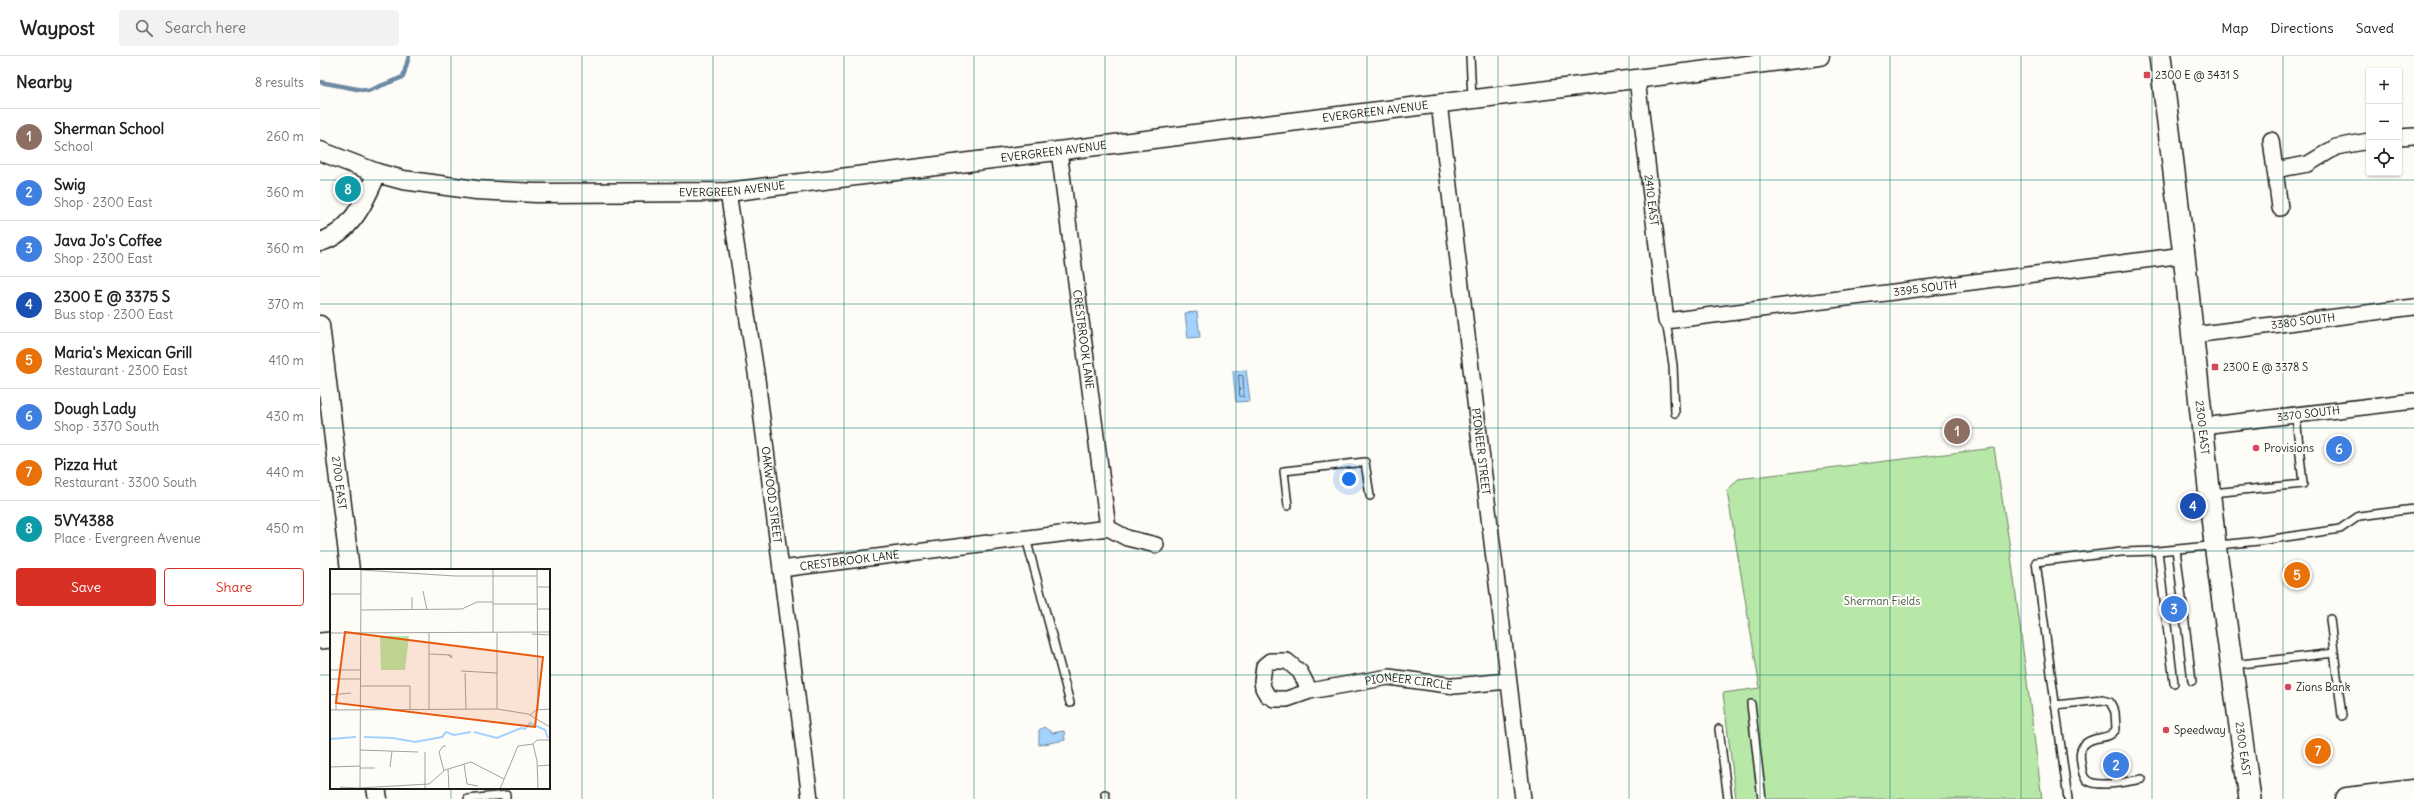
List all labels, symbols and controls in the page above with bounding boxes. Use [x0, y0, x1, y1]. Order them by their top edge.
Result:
search box [119, 10, 399, 46]
text: Waypost [20, 16, 95, 40]
icon: search [133, 17, 155, 39]
text: Search here [165, 18, 246, 37]
text: Map [2221, 19, 2248, 37]
text: Directions [2270, 19, 2334, 37]
text: Saved [2356, 19, 2394, 37]
place label: 2300 E @ 3431 S [2155, 68, 2239, 82]
map controls [2366, 68, 2402, 176]
button: + [2366, 68, 2402, 104]
marker: 2300 E @ 3431 S [2142, 70, 2152, 80]
text: Nearby [16, 71, 72, 93]
text: 8 results [255, 74, 304, 91]
street label: EVERGREEN AVENUE [1322, 98, 1429, 125]
button: − [2366, 104, 2402, 140]
text: Sherman School [54, 119, 164, 138]
text: 1 [26, 128, 32, 145]
text: 260 m [266, 128, 304, 145]
text: School [54, 138, 93, 155]
street label: EVERGREEN AVENUE [1000, 138, 1107, 165]
button: locate [2366, 140, 2402, 176]
pin: 8 [335, 174, 361, 204]
street label: 2410 EAST [1641, 174, 1662, 227]
text: Swig [54, 175, 86, 194]
street label: EVERGREEN AVENUE [679, 178, 786, 199]
text: 2 [25, 184, 33, 201]
text: 360 m [266, 184, 304, 201]
text: Shop · 2300 East [54, 194, 152, 211]
text: Java Jo's Coffee [54, 231, 162, 250]
text: 3 [25, 240, 33, 257]
text: 360 m [266, 240, 304, 257]
text: Shop · 2300 East [54, 250, 152, 267]
street label: 3395 SOUTH [1893, 277, 1958, 299]
text: 2300 E @ 3375 S [54, 287, 170, 306]
street label: CRESTBROOK LANE [1070, 289, 1097, 390]
text: 4 [25, 296, 33, 313]
text: 370 m [267, 296, 304, 313]
text: Bus stop · 2300 East [54, 306, 173, 323]
street label: 3380 SOUTH [2270, 310, 2336, 332]
text: Maria's Mexican Grill [54, 343, 192, 362]
text: 5 [25, 352, 33, 369]
text: 410 m [268, 352, 304, 369]
place label: 2300 E @ 3378 S [2223, 360, 2308, 374]
text: Restaurant · 2300 East [54, 362, 188, 379]
marker: 2300 E @ 3378 S [2210, 362, 2220, 372]
text: Dough Lady [54, 399, 136, 418]
street label: 2300 EAST [2193, 400, 2212, 456]
street label: 3370 SOUTH [2276, 403, 2341, 424]
street label: PIONEER STREET [1469, 407, 1493, 496]
text: 6 [25, 408, 33, 425]
text: 430 m [266, 408, 304, 425]
pin: 1 [1944, 416, 1970, 446]
text: Shop · 3370 South [54, 418, 159, 435]
pin: 6 [2326, 434, 2352, 464]
place label: Provisions [2264, 441, 2314, 455]
marker: Provisions [2251, 443, 2261, 453]
street label: OAKWOOD STREET [759, 446, 785, 544]
text: Pizza Hut [54, 455, 117, 474]
street label: 2700 EAST [329, 455, 350, 511]
text: 7 [26, 464, 32, 481]
text: 440 m [266, 464, 304, 481]
your location [1339, 469, 1359, 489]
text: Restaurant · 3300 South [54, 474, 197, 491]
pin: 4 [2180, 491, 2206, 521]
text: 5VY4388 [54, 511, 114, 530]
text: 8 [25, 520, 33, 537]
text: 450 m [266, 520, 304, 537]
text: Place · Evergreen Avenue [54, 530, 201, 547]
street label: CRESTBROOK LANE [799, 547, 900, 574]
pin: 5 [2284, 560, 2310, 590]
button: Save [16, 568, 156, 606]
button: Share [164, 568, 304, 606]
inset map [330, 569, 550, 789]
park label: Sherman Fields [1844, 594, 1920, 608]
pin: 3 [2161, 594, 2187, 624]
street label: PIONEER CIRCLE [1364, 670, 1453, 693]
place label: Zions Bank [2296, 680, 2351, 694]
marker: Zions Bank [2283, 682, 2293, 692]
street label: 2300 EAST [2232, 721, 2254, 777]
place label: Speedway [2174, 723, 2226, 737]
marker: Speedway [2161, 725, 2171, 735]
pin: 7 [2305, 736, 2331, 766]
pin: 2 [2103, 750, 2129, 780]

